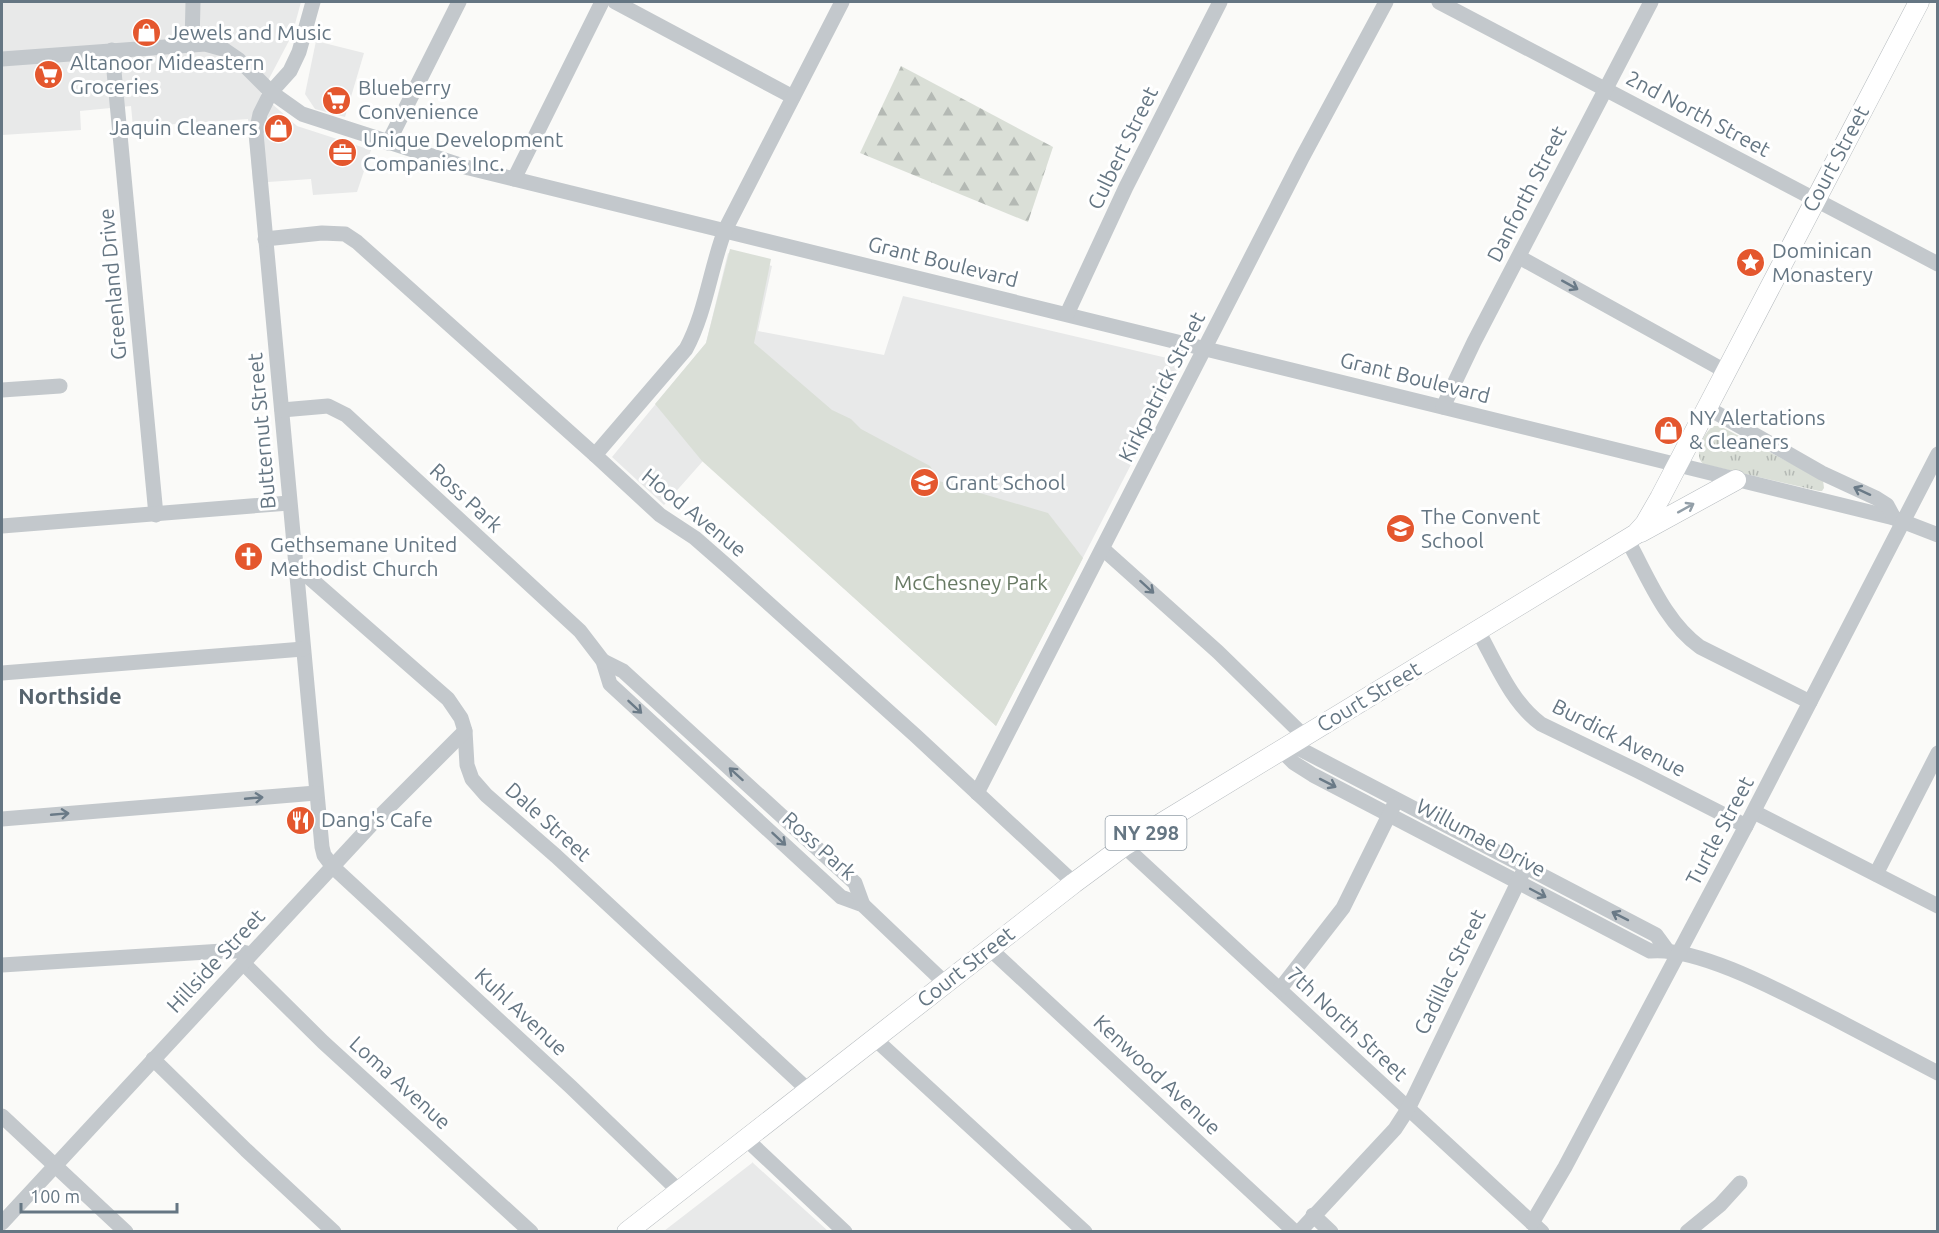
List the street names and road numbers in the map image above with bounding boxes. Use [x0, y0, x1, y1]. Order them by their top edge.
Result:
street label: 2nd North Street [1622, 65, 1775, 161]
street label: Culbert Street [1082, 82, 1162, 213]
street label: Court Street [1797, 101, 1873, 216]
street label: Danforth Street [1481, 121, 1571, 266]
street label: Greenland Drive [93, 207, 131, 361]
street label: Grant Boulevard [866, 231, 1021, 291]
street label: Kirkpatrick Street [1113, 308, 1209, 466]
street label: Grant Boulevard [1338, 347, 1493, 407]
street label: Butternut Street [242, 352, 280, 510]
street label: Ross Park [426, 458, 508, 537]
street label: Hood Avenue [638, 463, 752, 562]
street label: Court Street [1312, 656, 1425, 737]
street label: Burdick Avenue [1549, 693, 1690, 781]
street label: Turtle Street [1680, 772, 1758, 889]
street label: Dale Street [501, 777, 596, 866]
street label: Willumae Drive [1413, 793, 1550, 881]
street label: Ross Park [778, 806, 861, 885]
road number: NY 298 [1106, 816, 1186, 850]
street label: Hillside Street [161, 904, 269, 1017]
street label: Cadillac Street [1408, 905, 1490, 1038]
street label: Court Street [912, 921, 1019, 1012]
street label: 7th North Street [1283, 961, 1413, 1085]
street label: Kuhl Avenue [470, 962, 573, 1060]
street label: Kenwood Avenue [1089, 1009, 1226, 1139]
street label: Loma Avenue [345, 1031, 456, 1134]

